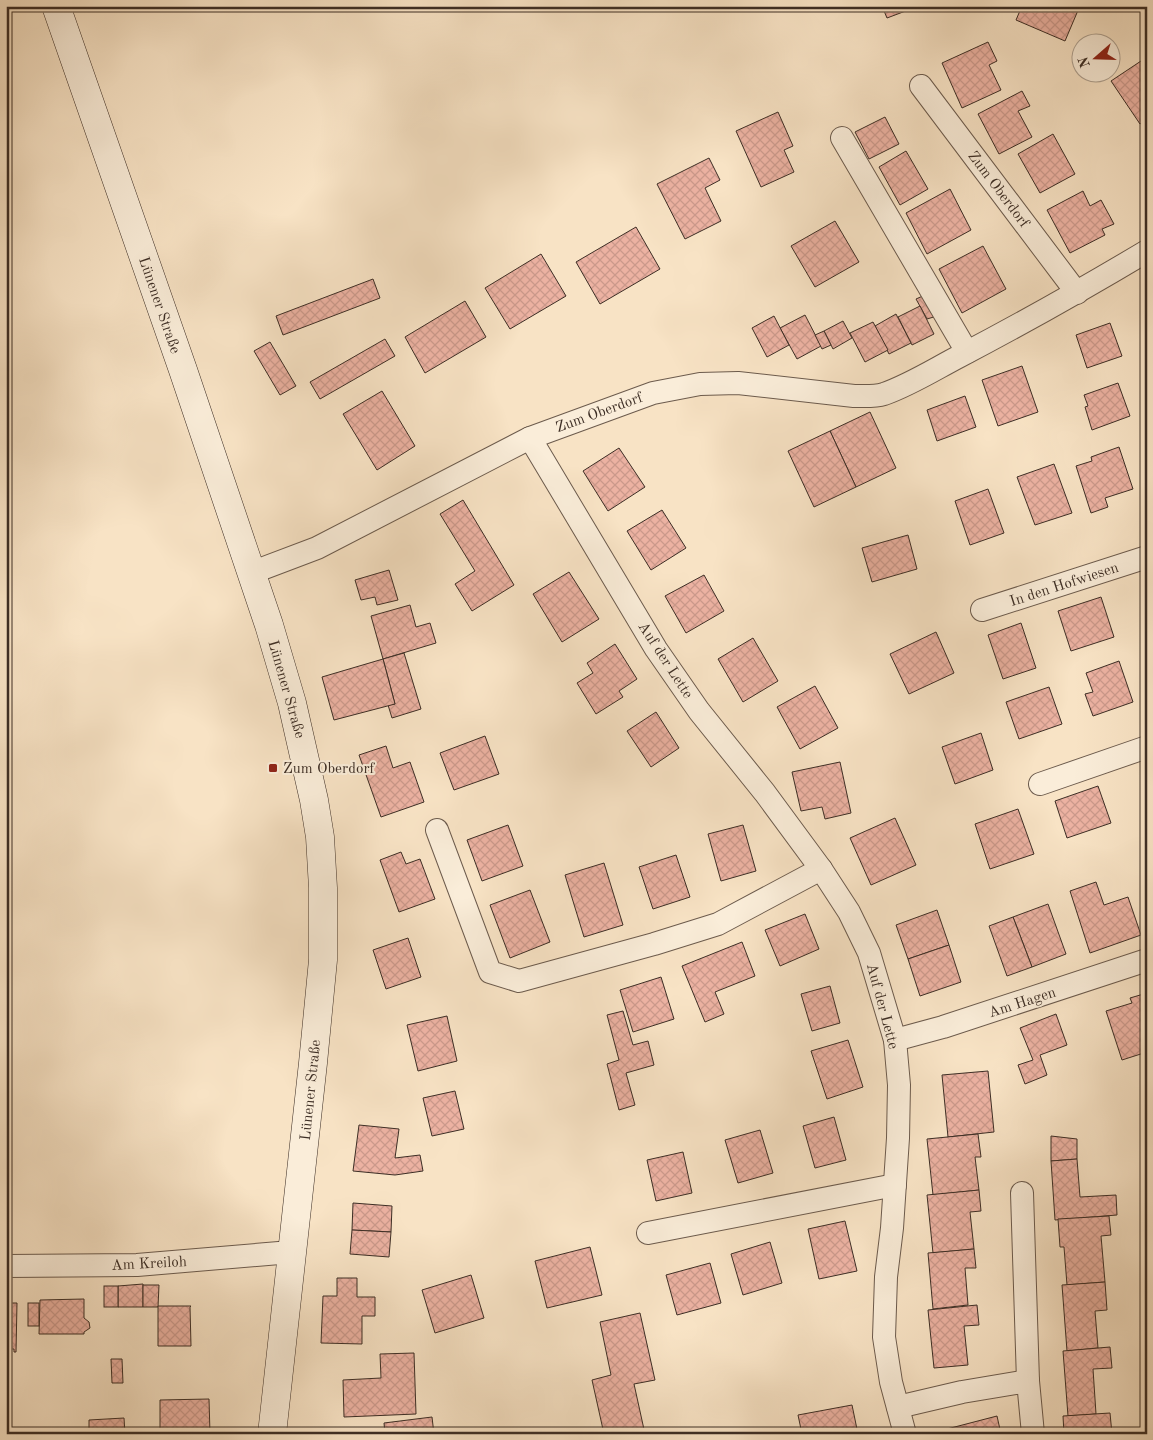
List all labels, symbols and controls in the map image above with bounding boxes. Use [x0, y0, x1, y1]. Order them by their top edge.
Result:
north arrow [1070, 32, 1120, 82]
text: N [1076, 54, 1093, 70]
street label: Zum Oberdorf [964, 149, 1032, 232]
street label: Lünener Straße [135, 255, 182, 356]
street label: Zum Oberdorf [554, 390, 646, 436]
street label: In den Hofwiesen [1008, 561, 1121, 610]
street label: Auf der Lette [634, 620, 695, 702]
street label: Lünener Straße [264, 639, 307, 740]
marker: Zum Oberdorf [267, 762, 279, 774]
place label: Zum Oberdorf [283, 762, 376, 777]
street label: Auf der Lette [863, 962, 900, 1051]
street label: Am Hagen [987, 985, 1058, 1021]
street label: Lünener Straße [299, 1039, 324, 1141]
street label: Am Kreiloh [111, 1255, 187, 1274]

